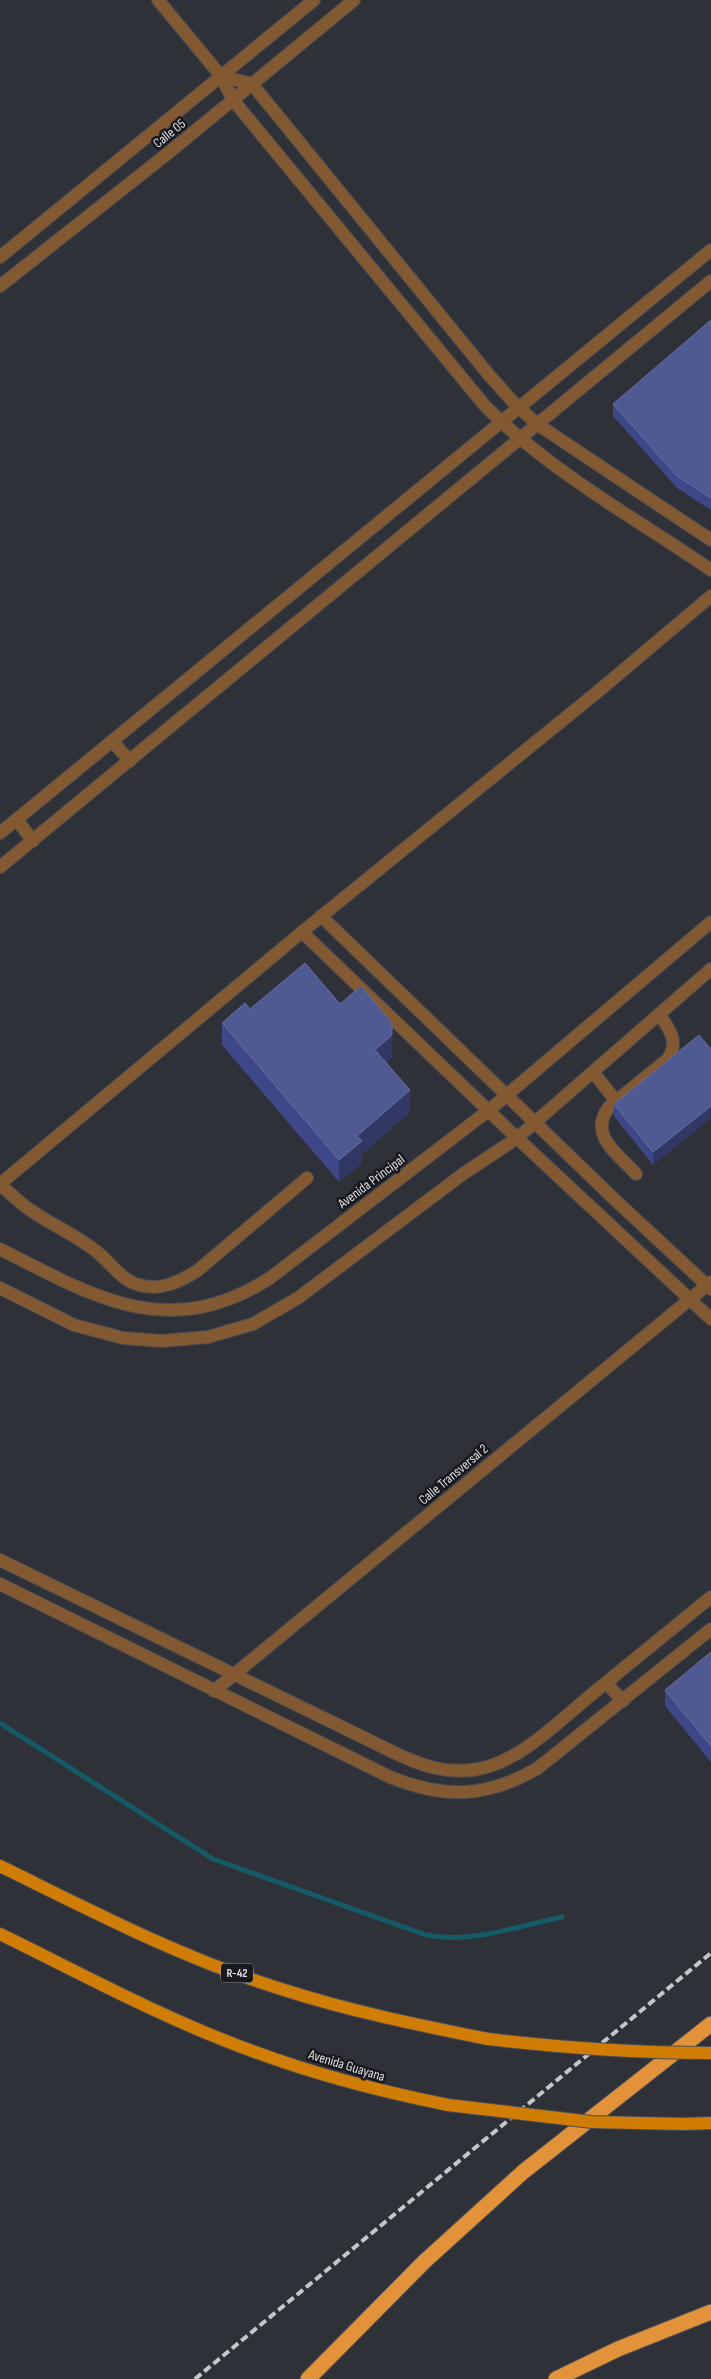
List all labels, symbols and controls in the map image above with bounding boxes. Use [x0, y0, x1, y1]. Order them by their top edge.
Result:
street label: Calle 05 [150, 115, 189, 152]
street label: Avenida Principal [334, 1151, 408, 1213]
street label: Calle Transversal 2 [415, 1440, 492, 1508]
road number: R-42 [221, 1964, 253, 1982]
street label: Avenida Guayana [306, 2046, 387, 2085]

